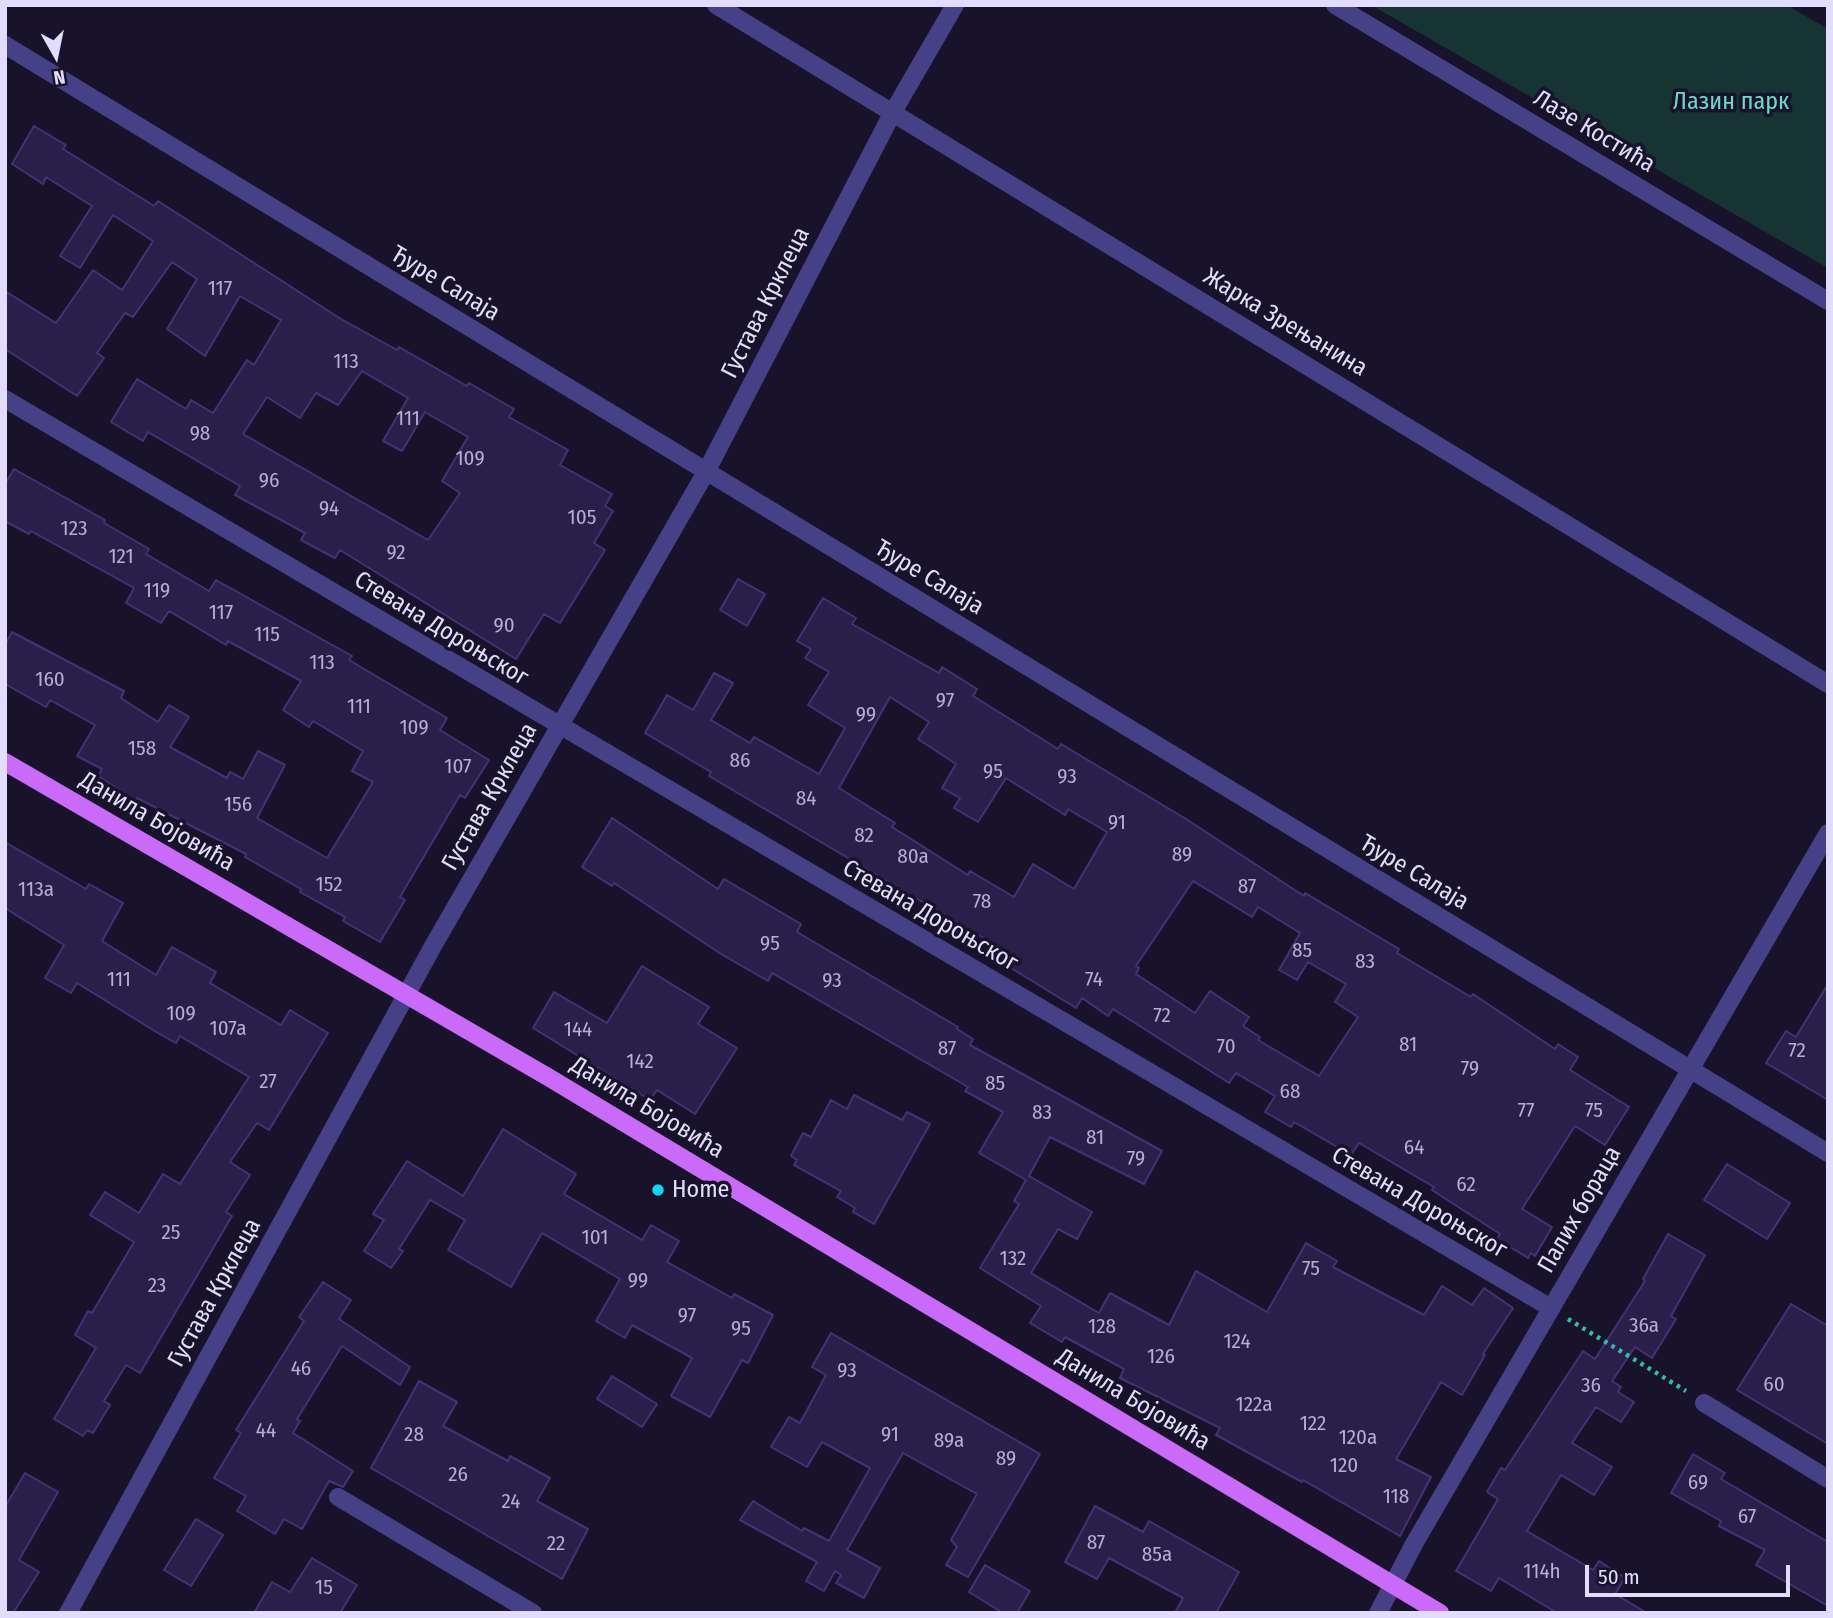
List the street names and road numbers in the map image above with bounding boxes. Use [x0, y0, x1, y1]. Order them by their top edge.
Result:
street label: Лазе Костића [1528, 85, 1660, 179]
street label: Густава Крклеца [716, 223, 816, 383]
street label: Ђуре Салаја [385, 240, 505, 328]
street label: Жарка Зрењанина [1198, 263, 1372, 383]
street label: Ђуре Салаја [869, 534, 989, 622]
street label: Стевана Дороњског [349, 566, 533, 692]
street label: Густава Крклеца [436, 718, 544, 876]
street label: Данила Бојовића [74, 766, 240, 878]
street label: Ђуре Салаја [1354, 829, 1474, 917]
street label: Стевана Дороњског [837, 854, 1023, 978]
street label: Данила Бојовића [565, 1051, 729, 1165]
street label: Стевана Дороњског [1326, 1141, 1512, 1265]
street label: Палих бораца [1532, 1142, 1628, 1278]
street label: Густава Крклеца [162, 1214, 268, 1372]
street label: Данила Бојовића [1051, 1343, 1215, 1457]

